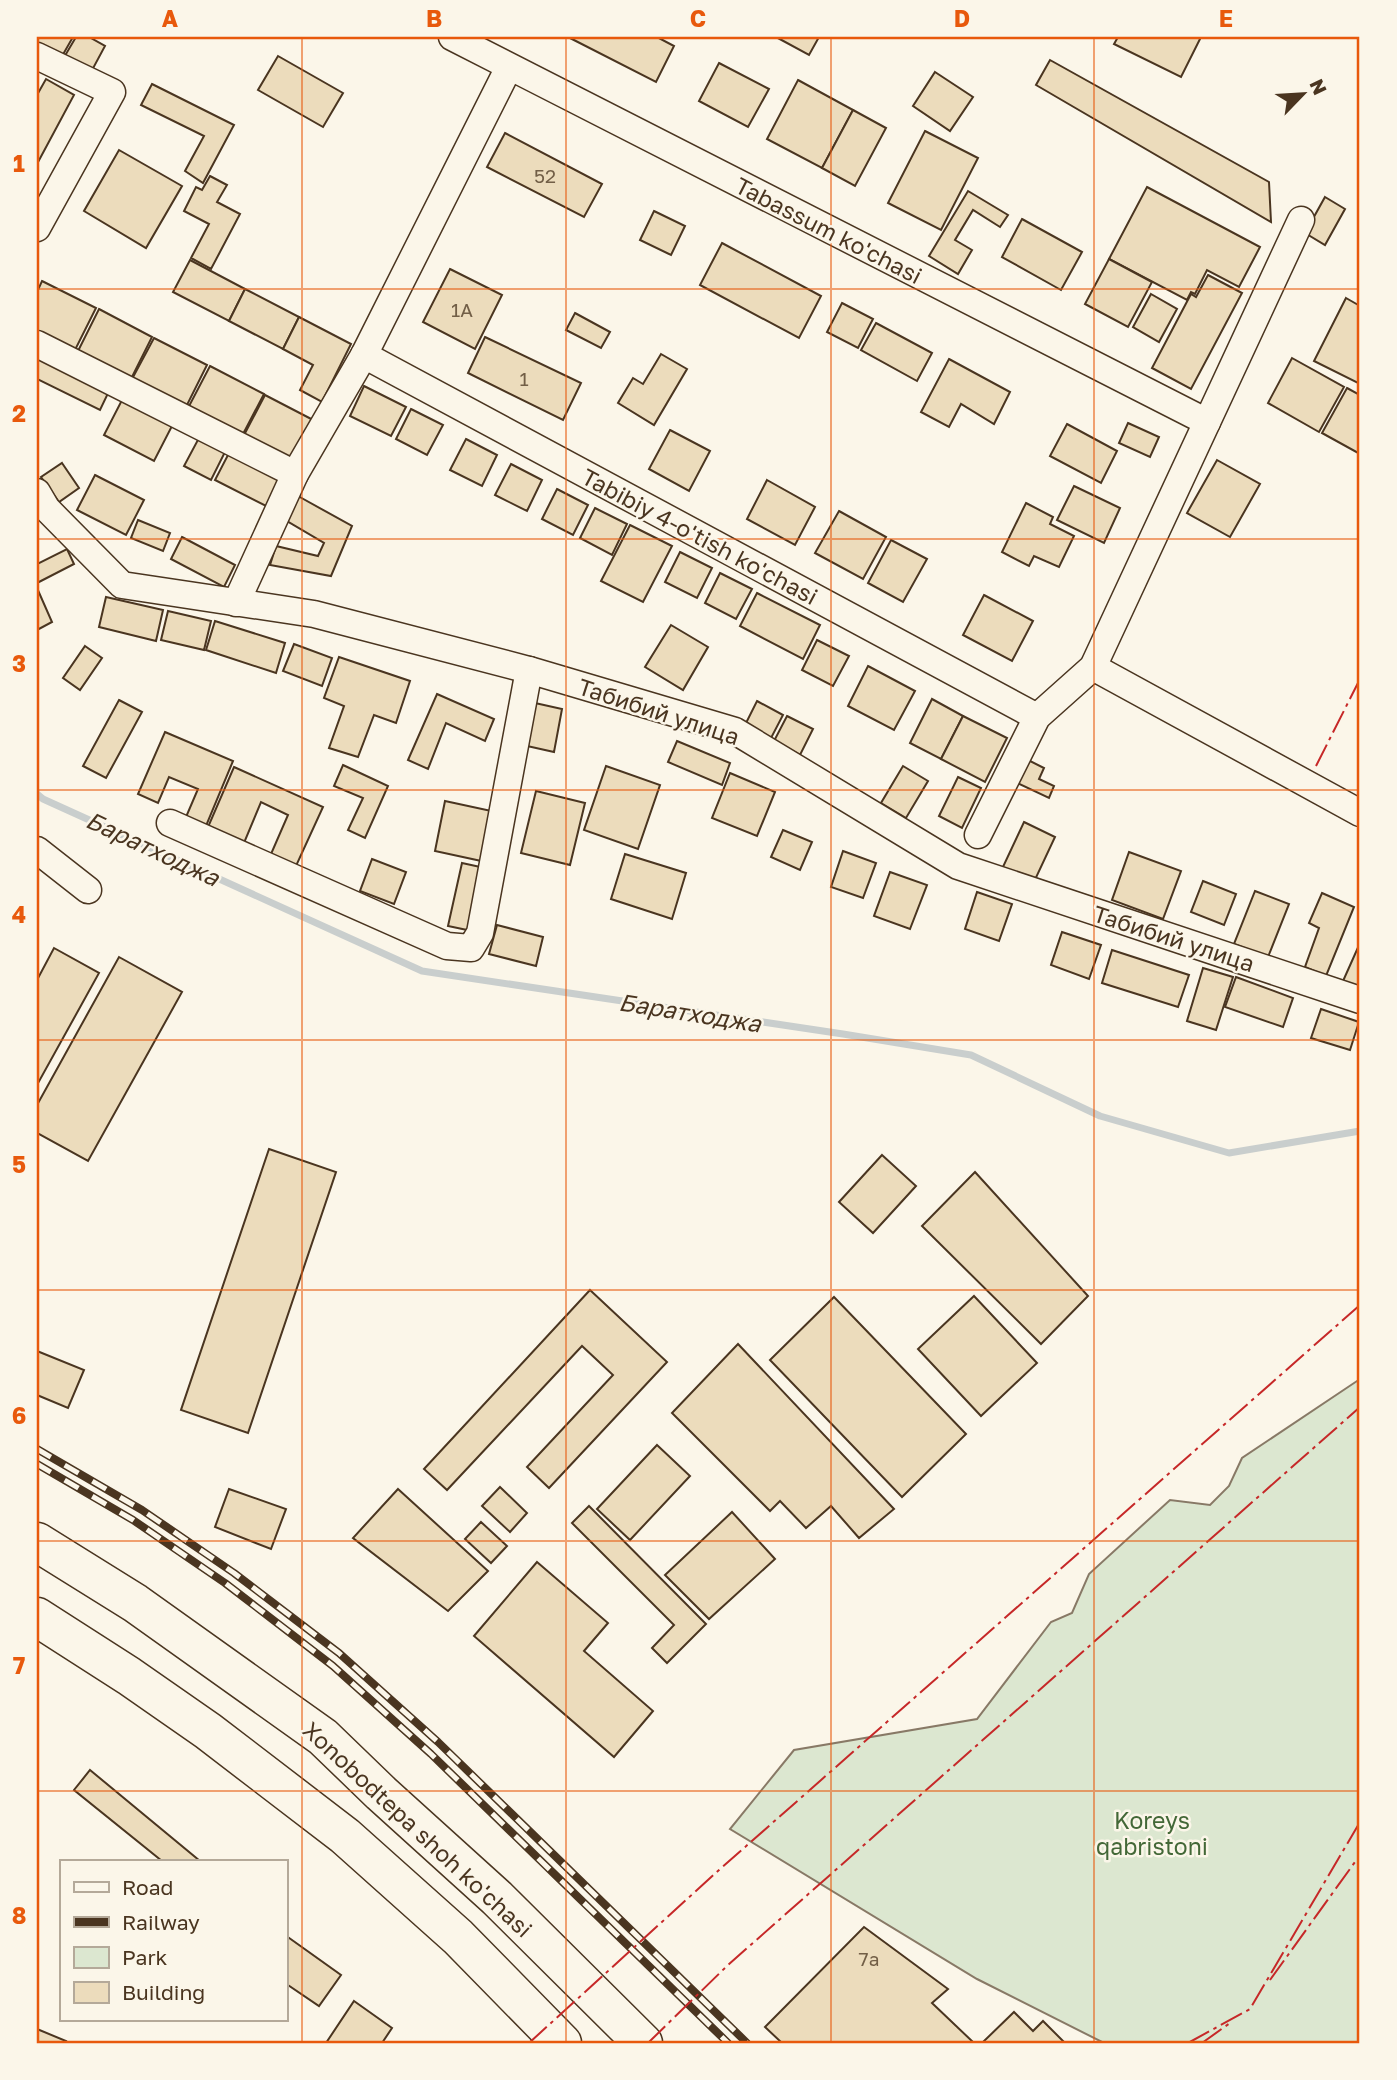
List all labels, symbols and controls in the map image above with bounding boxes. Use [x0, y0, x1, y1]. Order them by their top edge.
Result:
text: A [162, 4, 179, 32]
text: B [426, 4, 442, 32]
text: C [690, 4, 706, 32]
text: D [954, 4, 970, 32]
text: E [1219, 4, 1233, 32]
north arrow [1268, 60, 1338, 130]
text: N [1305, 75, 1332, 98]
text: 1 [13, 149, 25, 177]
house number: 52 [534, 164, 556, 187]
street label: Tabassum ko'chasi [731, 171, 927, 289]
house number: 1А [451, 298, 473, 321]
house number: 1 [519, 367, 529, 390]
text: 2 [12, 399, 26, 427]
street label: Tabibiy 4-o'tish ko'chasi [577, 462, 823, 610]
text: 3 [12, 649, 26, 677]
street label: Табибий улица [575, 672, 743, 750]
water label: Баратходжа [82, 805, 225, 892]
street label: Табибий улица [1090, 899, 1258, 977]
text: 4 [12, 900, 26, 928]
water label: Баратходжа [617, 986, 765, 1038]
text: 5 [12, 1150, 26, 1178]
text: 6 [12, 1401, 26, 1429]
text: 7 [13, 1651, 25, 1679]
street label: Xonobodtepa shoh ko'chasi [298, 1715, 538, 1943]
park label: Koreys qabristoni [1096, 1806, 1208, 1860]
legend [60, 1860, 287, 2021]
text: Road [122, 1874, 173, 1900]
text: 8 [12, 1901, 26, 1929]
text: Railway [122, 1909, 200, 1935]
text: Park [122, 1944, 168, 1970]
house number: 7а [859, 1947, 879, 1970]
text: Building [122, 1979, 205, 2005]

